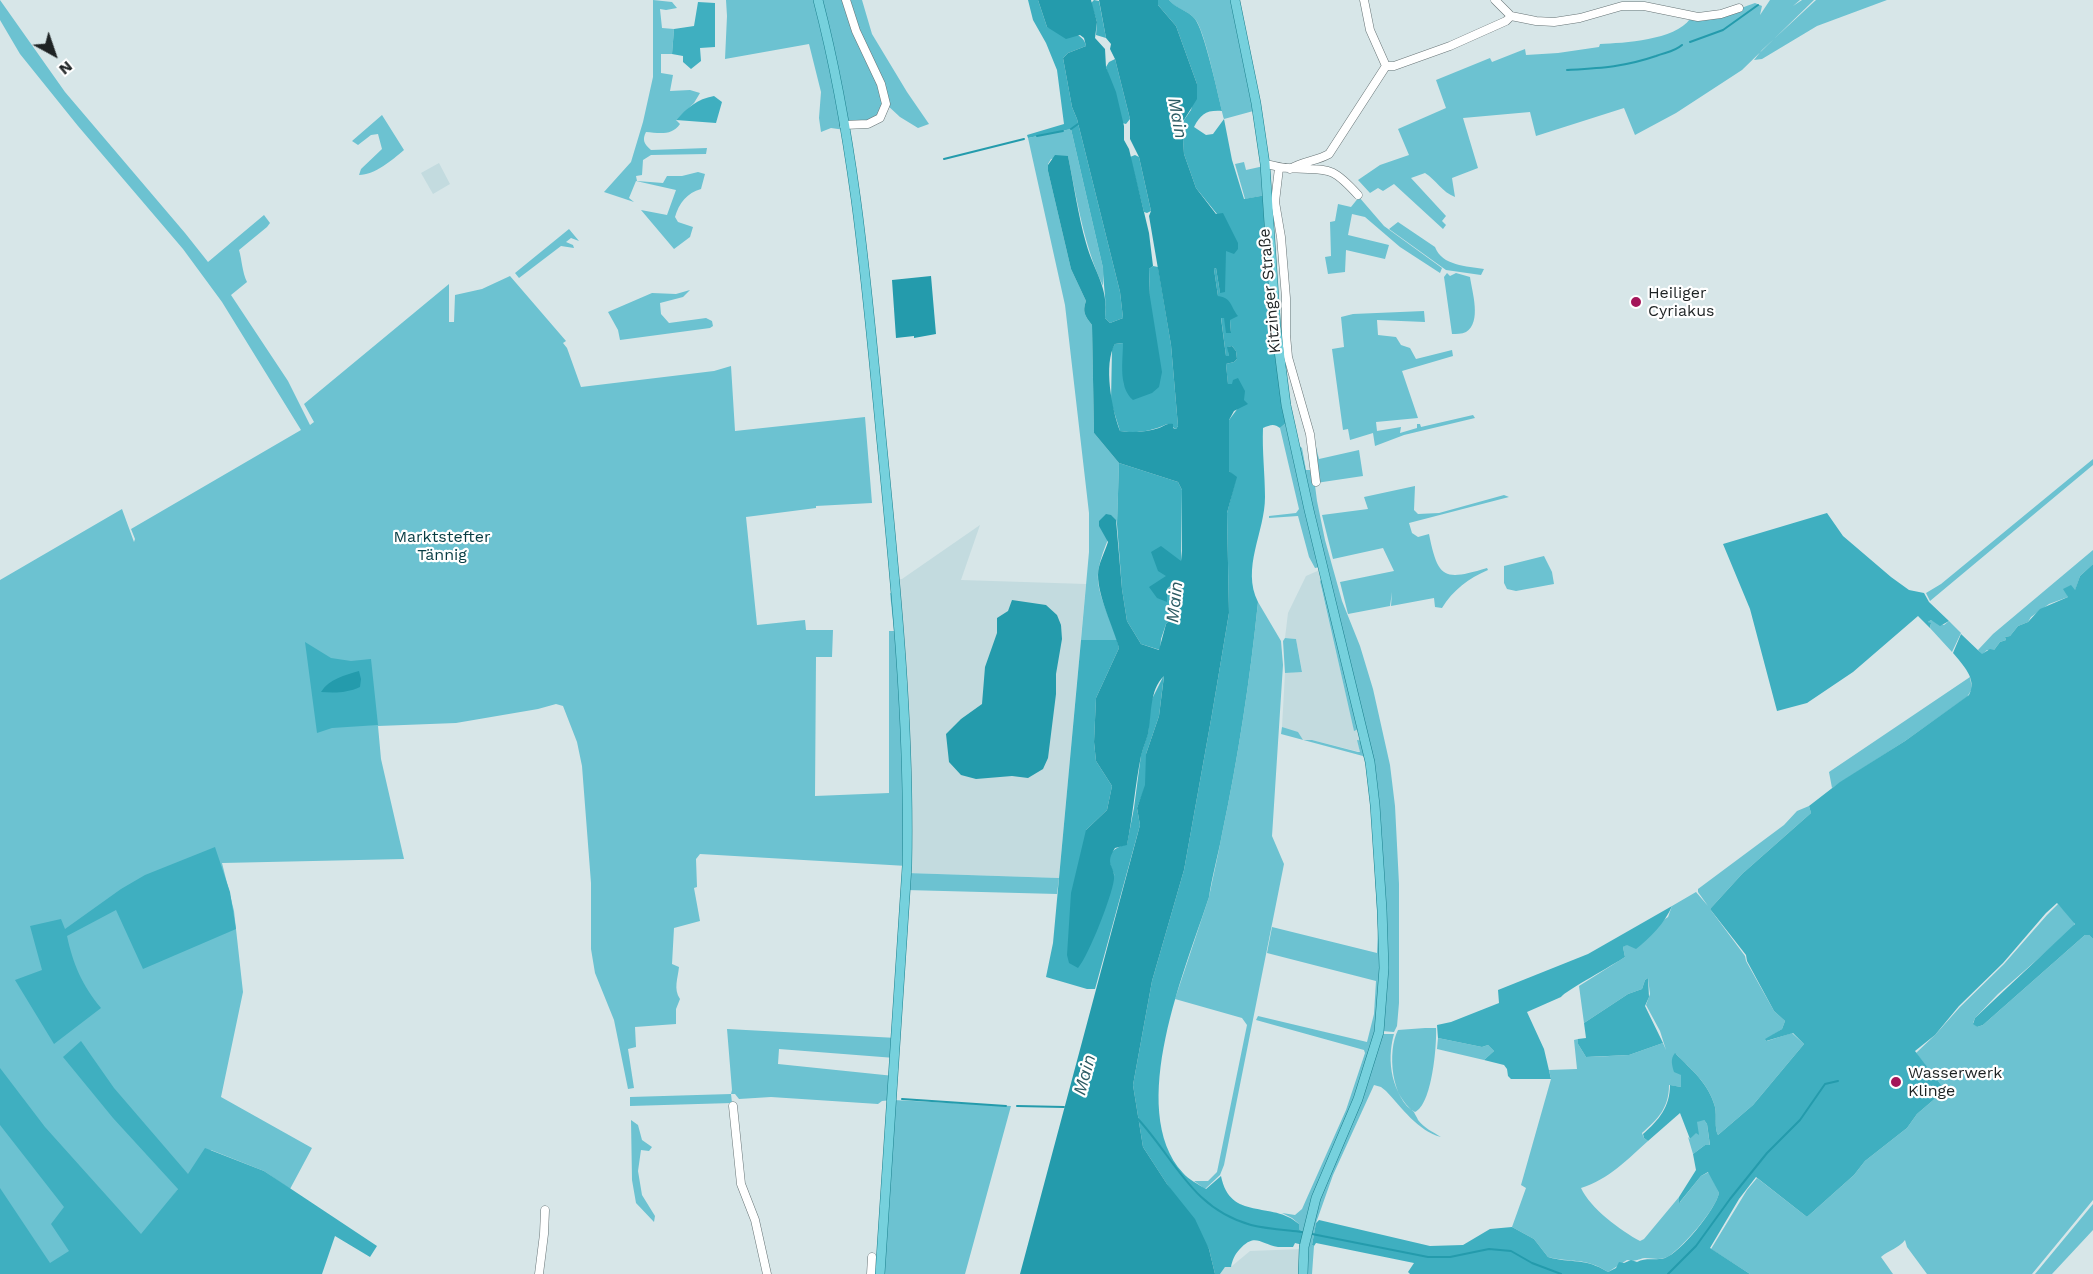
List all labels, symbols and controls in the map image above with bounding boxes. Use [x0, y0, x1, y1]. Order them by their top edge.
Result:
north arrow [24, 24, 84, 84]
text: N [55, 57, 77, 79]
water label: Main [1162, 96, 1192, 140]
street label: Kitzinger Straße [1255, 228, 1285, 354]
place label: Heiliger Cyriakus [1648, 283, 1714, 321]
marker: Heiliger Cyriakus [1629, 295, 1643, 309]
park label: Marktstefter Tännig [393, 527, 491, 565]
water label: Main [1162, 580, 1188, 624]
water label: Main [1069, 1052, 1101, 1098]
place label: Wasserwerk Klinge [1908, 1063, 2002, 1101]
marker: Wasserwerk Klinge [1889, 1075, 1903, 1089]

